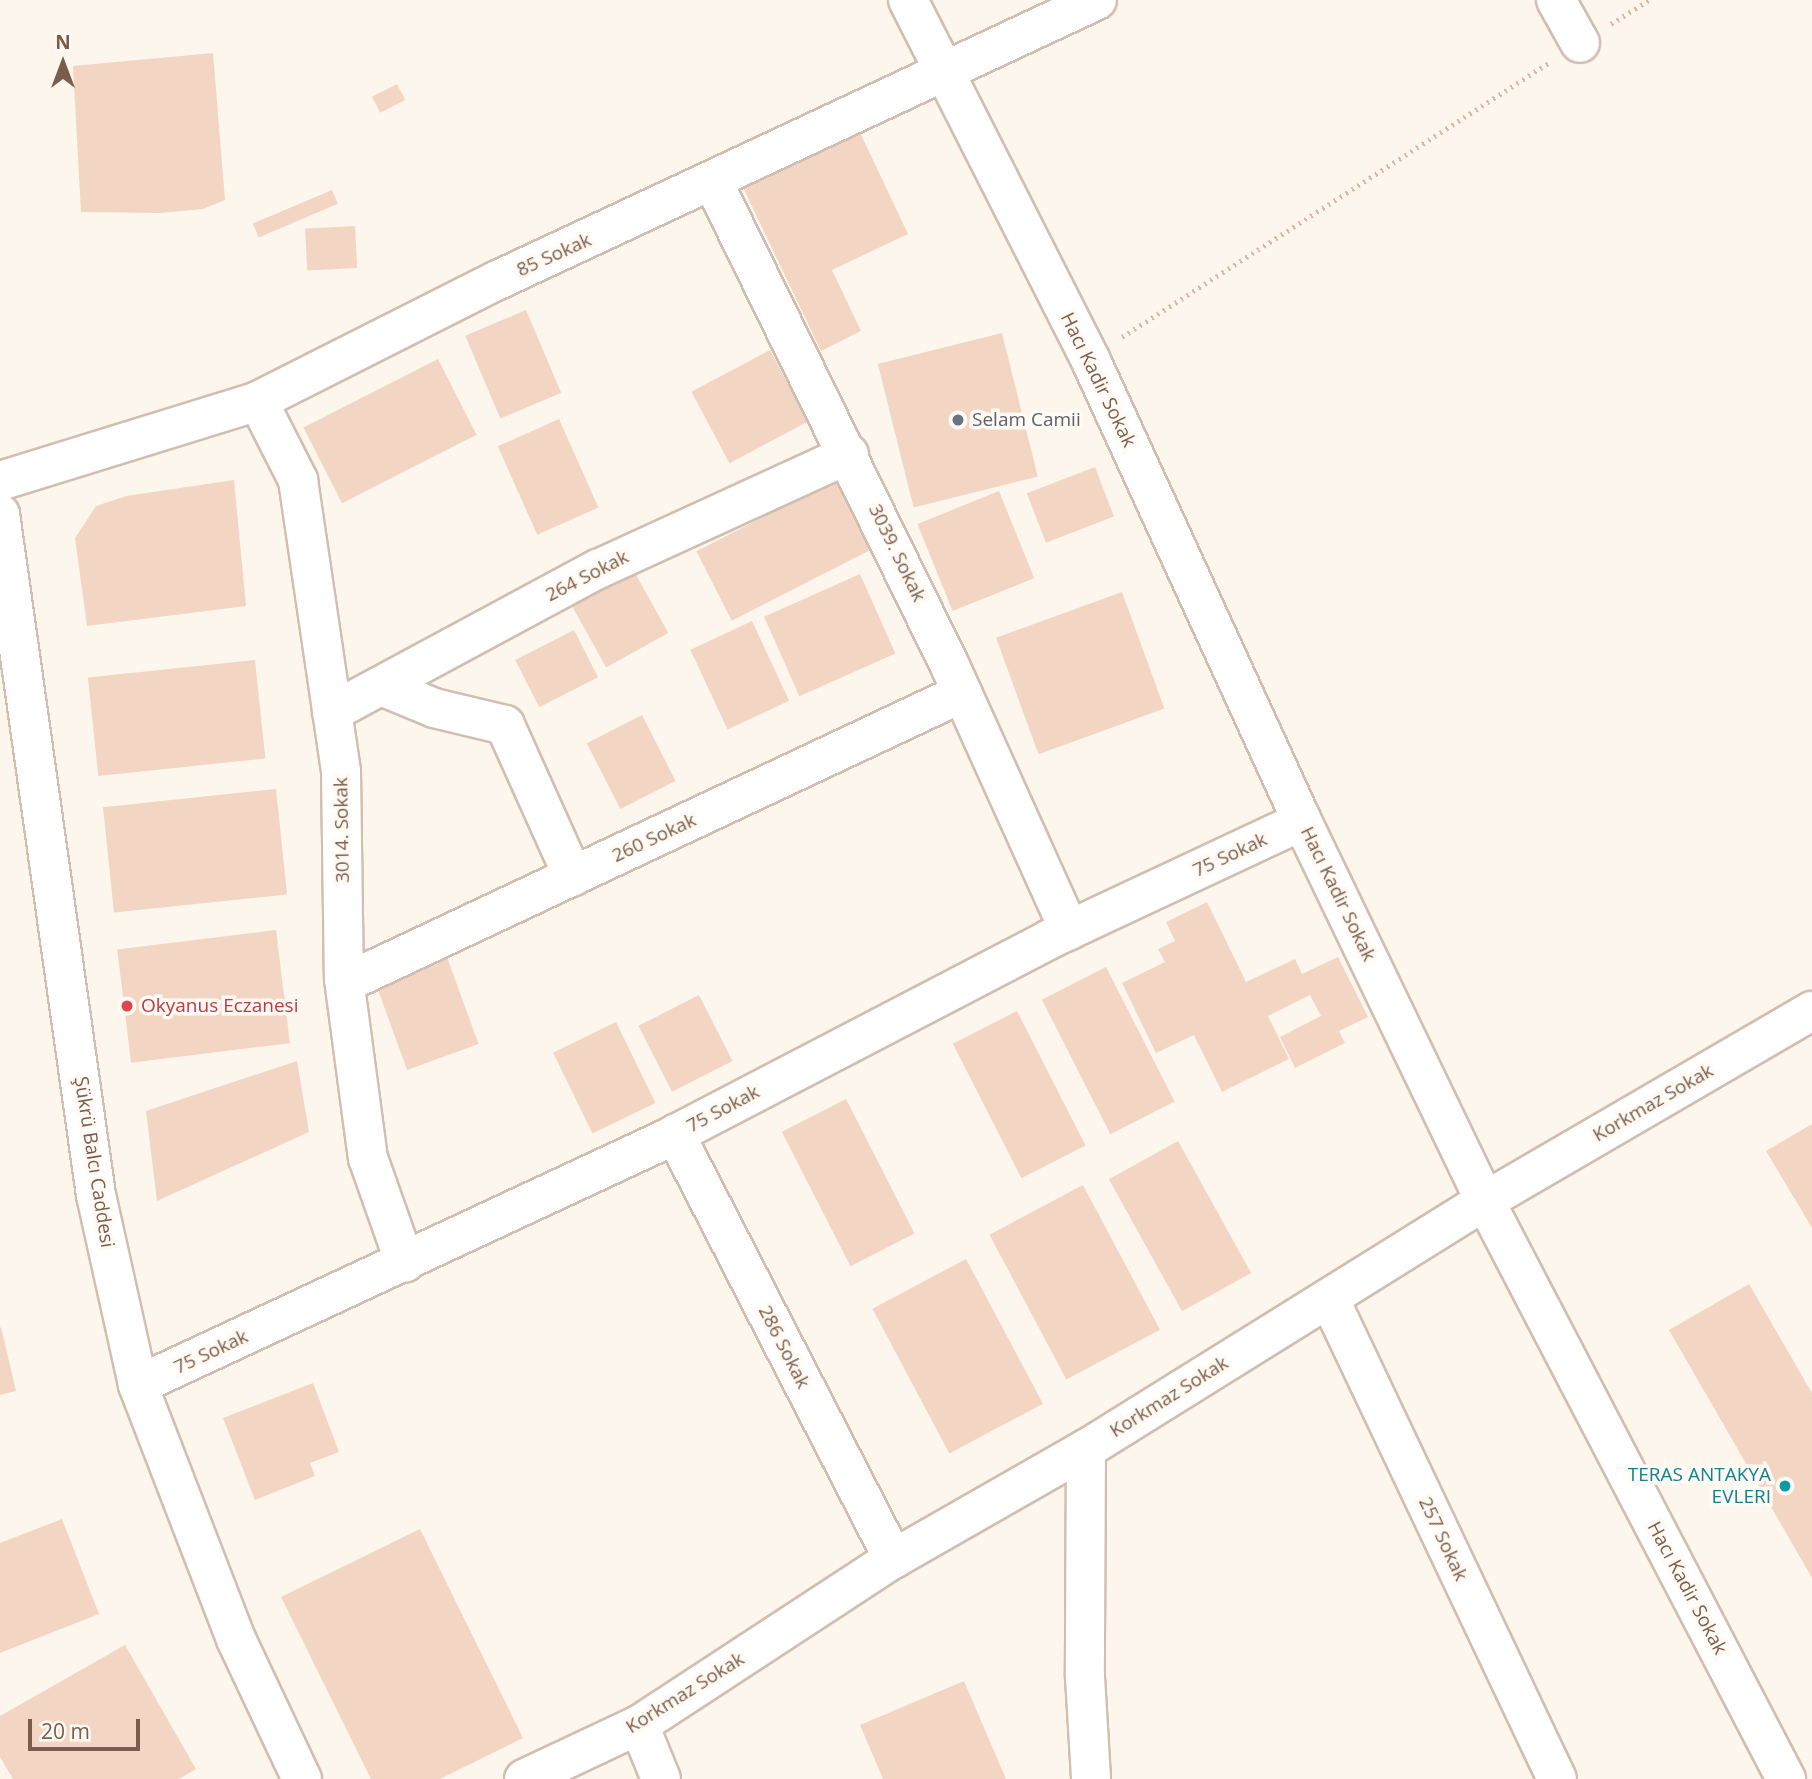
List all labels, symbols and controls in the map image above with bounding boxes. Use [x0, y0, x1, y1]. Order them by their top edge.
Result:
north arrow [28, 28, 98, 98]
text: N [55, 29, 71, 55]
street label: 85 Sokak [513, 229, 595, 281]
street label: Hacı Kadir Sokak [1056, 309, 1140, 451]
place label: Selam Camii [972, 409, 1081, 431]
marker: Selam Camii [950, 412, 966, 428]
street label: 3039. Sokak [864, 500, 930, 606]
street label: 264 Sokak [542, 545, 632, 607]
street label: 3014. Sokak [330, 777, 354, 883]
street label: 260 Sokak [608, 809, 700, 867]
street label: Hacı Kadir Sokak [1296, 823, 1380, 965]
street label: 75 Sokak [1189, 828, 1271, 882]
place label: Okyanus Eczanesi [141, 995, 298, 1017]
marker: Okyanus Eczanesi [119, 998, 135, 1014]
street label: Korkmaz Sokak [1589, 1059, 1717, 1147]
street label: Şükrü Balcı Caddesi [69, 1075, 119, 1249]
street label: 75 Sokak [683, 1080, 763, 1138]
street label: 286 Sokak [753, 1302, 815, 1392]
street label: 75 Sokak [170, 1325, 252, 1379]
street label: Korkmaz Sokak [1106, 1352, 1232, 1442]
place label: TERAS ANTAKYA EVLERI [1628, 1464, 1771, 1508]
marker: TERAS ANTAKYA EVLERI [1777, 1478, 1793, 1494]
street label: 257 Sokak [1414, 1493, 1472, 1585]
street label: Hacı Kadir Sokak [1642, 1518, 1732, 1658]
street label: Korkmaz Sokak [622, 1648, 748, 1738]
scale bar [32, 1706, 144, 1750]
text: 20 m [41, 1717, 90, 1745]

